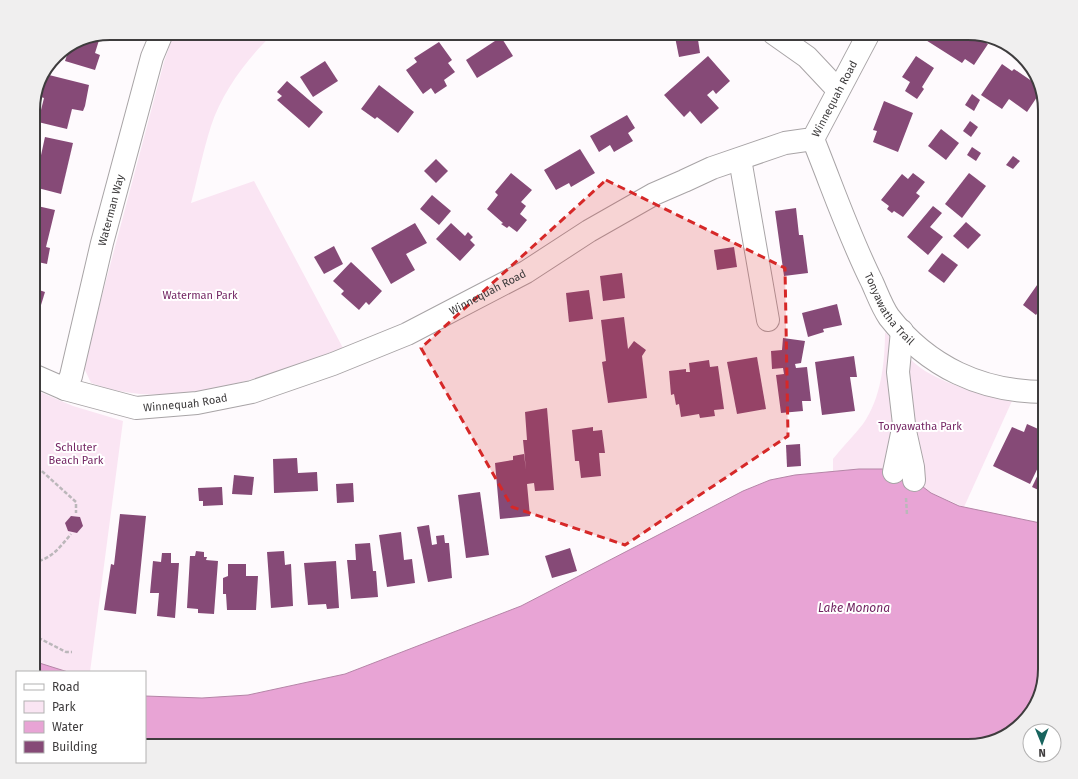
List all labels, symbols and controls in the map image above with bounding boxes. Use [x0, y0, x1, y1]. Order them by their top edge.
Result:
street label: Winnequah Road [809, 58, 860, 139]
street label: Waterman Way [96, 172, 127, 247]
street label: Winnequah Road [447, 267, 528, 318]
street label: Tonyawatha Trail [861, 271, 917, 348]
park label: Waterman Park [162, 289, 238, 302]
street label: Winnequah Road [143, 391, 229, 414]
park label: Tonyawatha Park [878, 420, 962, 433]
park label: Schluter Beach Park [49, 441, 104, 467]
water label: Lake Monona [818, 601, 890, 615]
legend [16, 671, 146, 763]
text: Road [52, 680, 80, 694]
text: Park [52, 700, 76, 714]
text: Water [52, 720, 84, 734]
north arrow [1022, 723, 1062, 763]
text: Building [52, 740, 98, 754]
text: N [1038, 746, 1046, 759]

